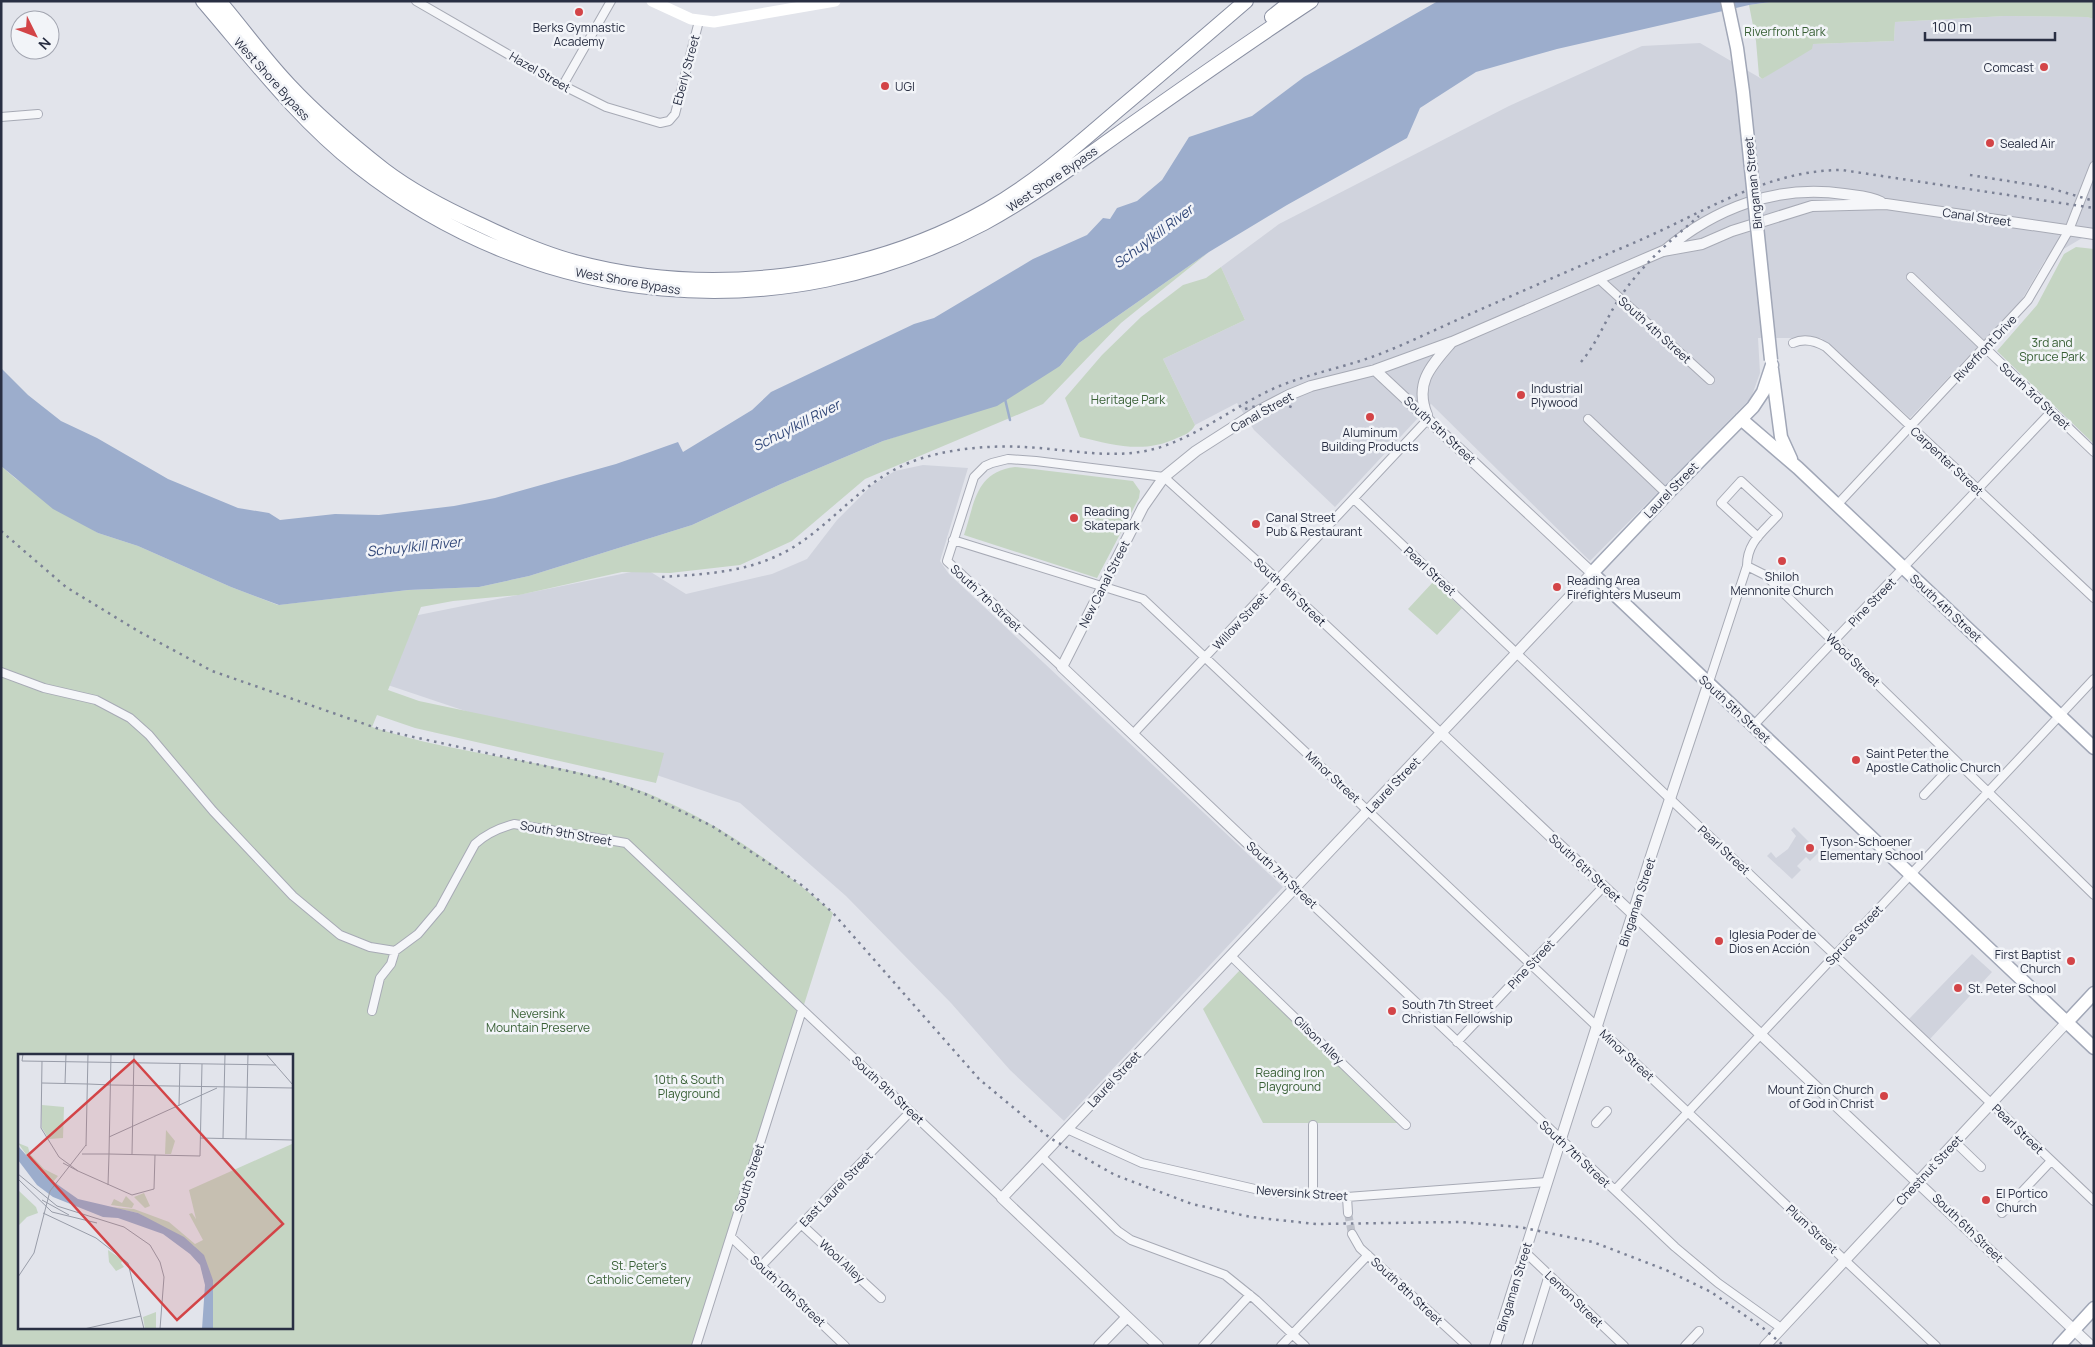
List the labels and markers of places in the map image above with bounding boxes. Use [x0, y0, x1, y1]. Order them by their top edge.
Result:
marker: Berks Gymnastic Academy [573, 6, 585, 18]
place label: Berks Gymnastic Academy [533, 19, 626, 50]
place label: Comcast [1984, 59, 2034, 76]
marker: Comcast [2038, 61, 2050, 73]
place label: UGI [895, 78, 915, 95]
marker: UGI [879, 80, 891, 92]
place label: Sealed Air [2000, 135, 2056, 152]
marker: Sealed Air [1984, 137, 1996, 149]
place label: Industrial Plywood [1531, 380, 1583, 411]
marker: Industrial Plywood [1515, 389, 1527, 401]
marker: Aluminum Building Products [1364, 411, 1376, 423]
place label: Aluminum Building Products [1321, 424, 1419, 455]
place label: Reading Skatepark [1084, 503, 1141, 534]
place label: Canal Street Pub & Restaurant [1266, 509, 1362, 540]
marker: Reading Skatepark [1068, 512, 1080, 524]
marker: Canal Street Pub & Restaurant [1250, 518, 1262, 530]
marker: Shiloh Mennonite Church [1776, 555, 1788, 567]
place label: Shiloh Mennonite Church [1731, 568, 1833, 599]
place label: Reading Area Firefighters Museum [1567, 572, 1681, 603]
marker: Reading Area Firefighters Museum [1551, 581, 1563, 593]
place label: Saint Peter the Apostle Catholic Church [1866, 745, 2001, 776]
marker: Saint Peter the Apostle Catholic Church [1850, 754, 1862, 766]
place label: Tyson-Schoener Elementary School [1820, 833, 1923, 864]
marker: Tyson-Schoener Elementary School [1804, 842, 1816, 854]
place label: Iglesia Poder de Dios en Acción [1729, 926, 1816, 957]
marker: Iglesia Poder de Dios en Acción [1713, 935, 1725, 947]
place label: First Baptist Church [1995, 946, 2061, 977]
marker: First Baptist Church [2065, 955, 2077, 967]
place label: St. Peter School [1968, 980, 2056, 997]
marker: St. Peter School [1952, 982, 1964, 994]
place label: South 7th Street Christian Fellowship [1402, 996, 1513, 1027]
marker: South 7th Street Christian Fellowship [1386, 1005, 1398, 1017]
place label: Mount Zion Church of God in Christ [1768, 1081, 1874, 1112]
marker: Mount Zion Church of God in Christ [1878, 1090, 1890, 1102]
place label: El Portico Church [1996, 1185, 2048, 1216]
marker: El Portico Church [1980, 1194, 1992, 1206]

